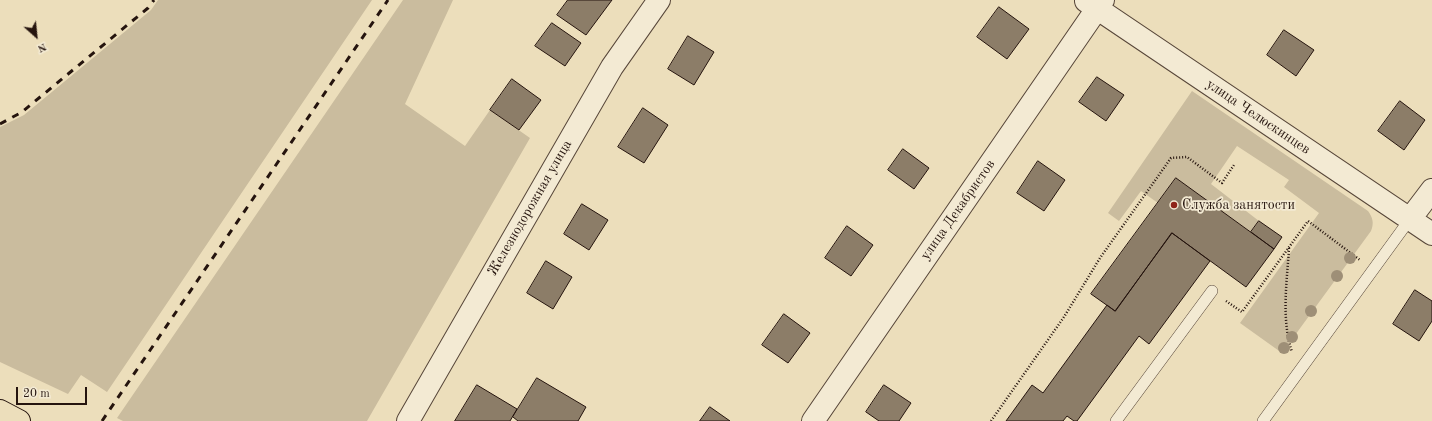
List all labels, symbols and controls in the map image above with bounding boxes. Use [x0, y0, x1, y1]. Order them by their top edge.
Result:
north arrow [16, 16, 56, 56]
text: N [35, 40, 48, 54]
street label: улица Челюскинцев [1203, 76, 1313, 158]
street label: Железнодорожная улица [484, 137, 576, 279]
street label: улица Декабристов [917, 157, 999, 263]
place label: Служба занятости [1182, 197, 1295, 213]
marker: Служба занятости [1169, 200, 1179, 210]
scale bar [18, 379, 89, 405]
text: 20 m [23, 388, 50, 400]

